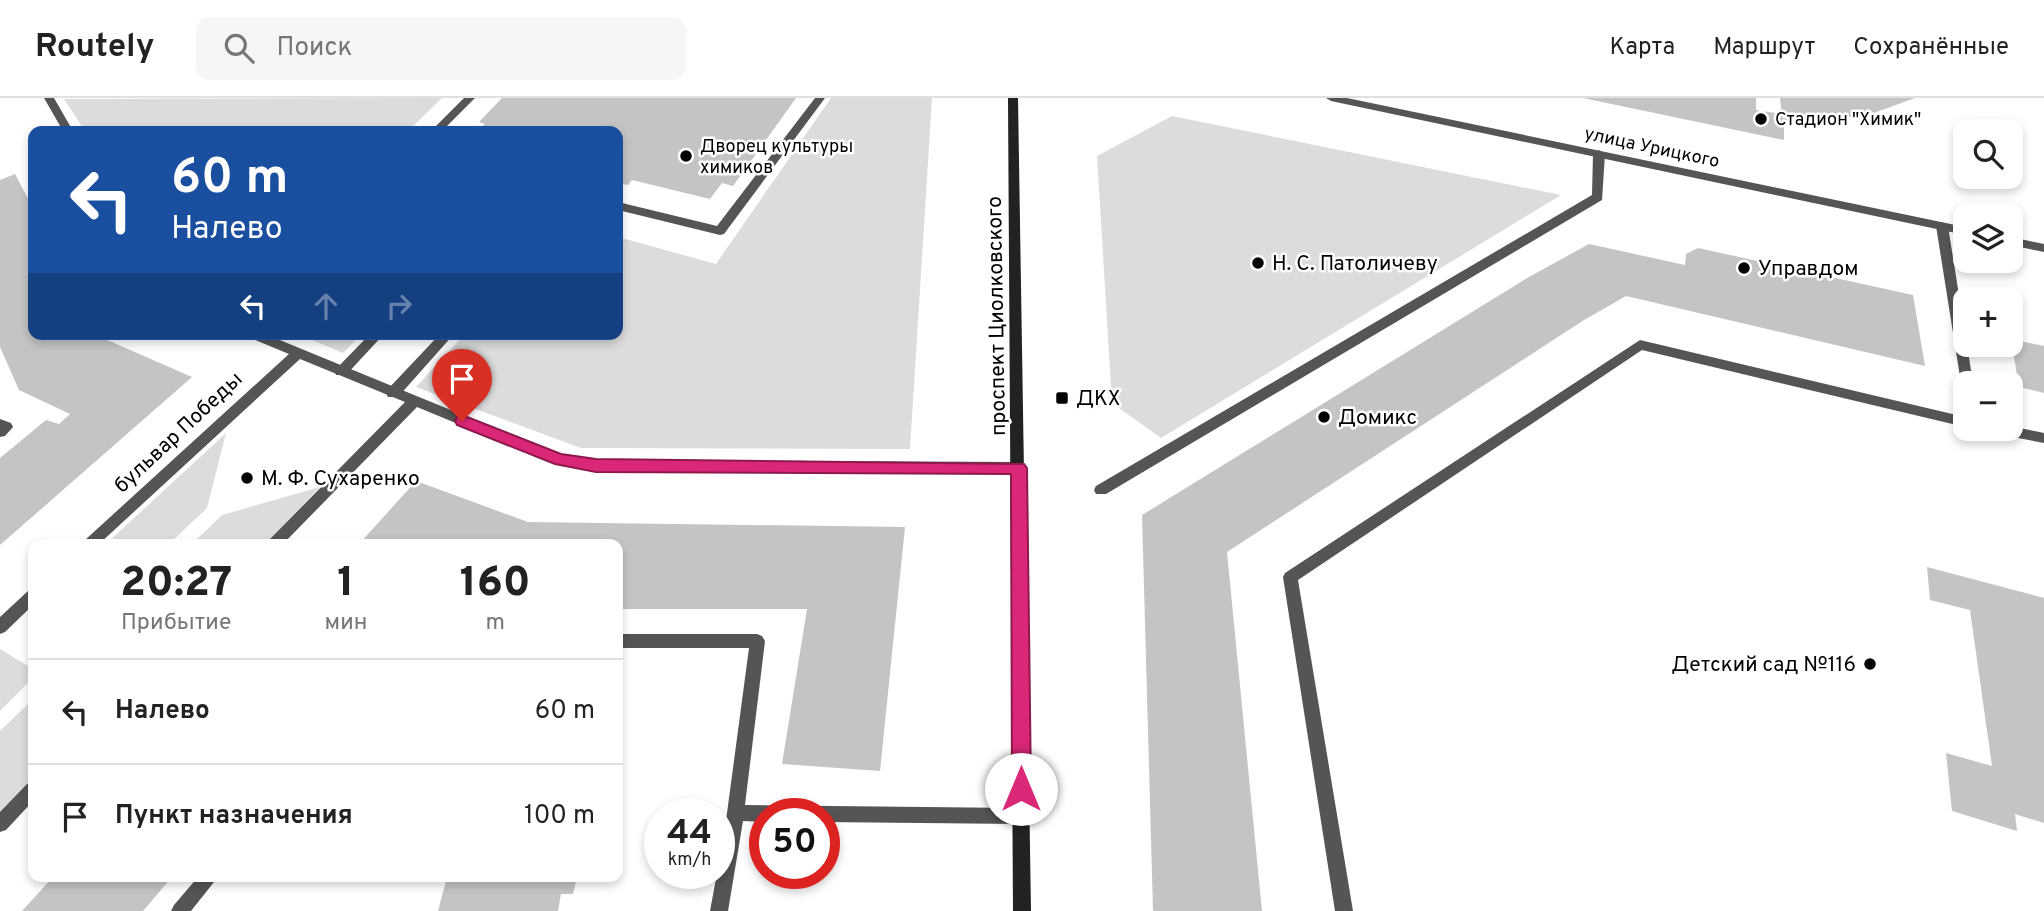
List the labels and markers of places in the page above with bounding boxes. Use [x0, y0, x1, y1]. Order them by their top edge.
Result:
place label: Стадион "Химик" [1775, 109, 1921, 132]
marker: Стадион "Химик" [1753, 111, 1769, 127]
place label: Дворец культуры химиков [700, 136, 853, 180]
marker: Дворец культуры химиков [678, 148, 694, 164]
place label: Н. С. Патоличеву [1272, 251, 1438, 278]
marker: Н. С. Патоличеву [1250, 255, 1266, 271]
place label: Управдом [1758, 256, 1858, 283]
marker: Управдом [1736, 260, 1752, 276]
pin [432, 349, 492, 421]
place label: ДКХ [1076, 386, 1120, 413]
marker: ДКХ [1054, 390, 1070, 406]
place label: Домикс [1338, 405, 1417, 432]
marker: Домикс [1316, 409, 1332, 425]
place label: М. Ф. Сухаренко [261, 466, 420, 493]
marker: М. Ф. Сухаренко [239, 470, 255, 486]
place label: Детский сад №116 [1671, 652, 1856, 679]
marker: Детский сад №116 [1862, 656, 1878, 672]

